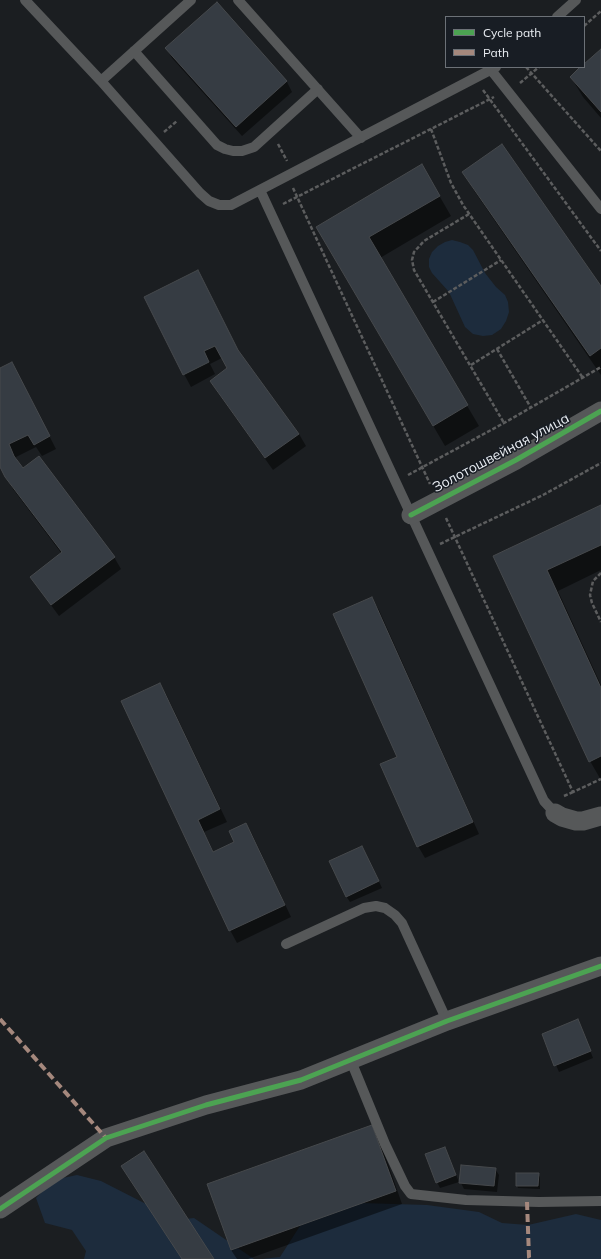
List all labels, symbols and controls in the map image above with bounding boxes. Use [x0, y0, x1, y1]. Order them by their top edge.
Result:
legend [445, 16, 585, 68]
text: Cycle path [483, 25, 541, 40]
text: Path [483, 45, 509, 60]
street label: Золотошвейная улица [430, 410, 572, 496]

